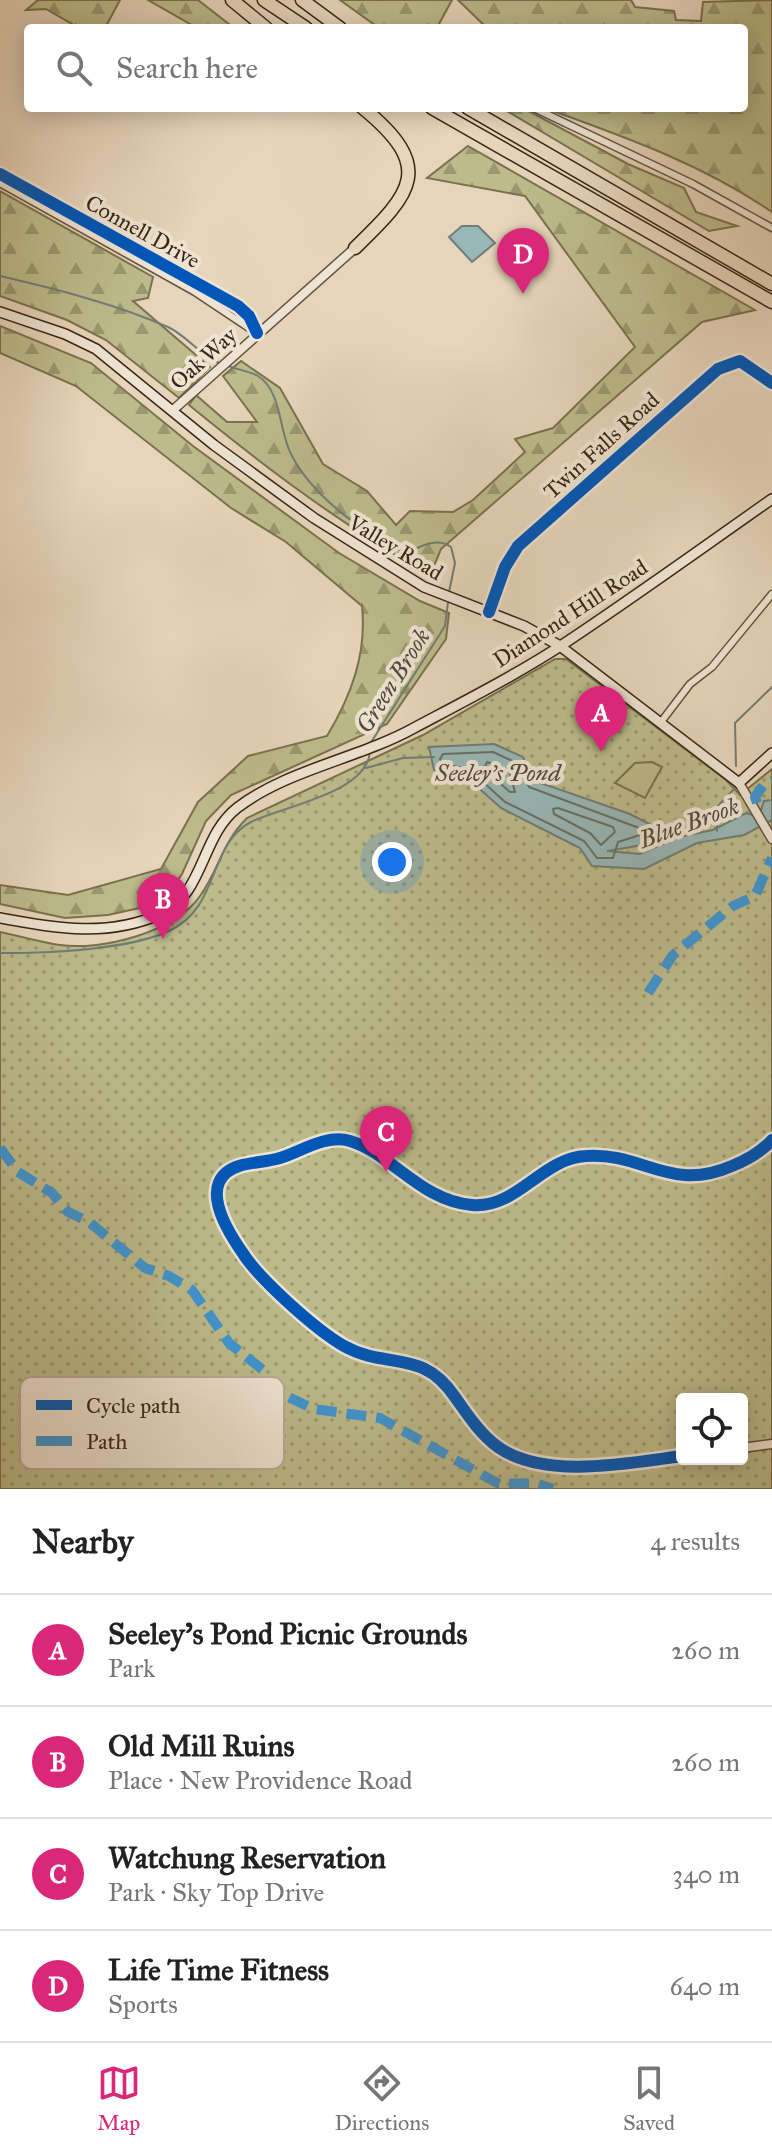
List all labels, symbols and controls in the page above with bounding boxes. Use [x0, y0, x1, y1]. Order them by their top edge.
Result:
search box [24, 24, 748, 112]
icon: search [52, 46, 96, 90]
text: Search here [116, 50, 258, 86]
street label: Connell Drive [81, 189, 205, 274]
pin: D [497, 228, 549, 294]
street label: Oak Way [165, 321, 243, 395]
street label: Twin Falls Road [538, 386, 665, 504]
street label: Valley Road [343, 508, 448, 586]
street label: Diamond Hill Road [488, 553, 653, 673]
water label: Green Brook [349, 623, 437, 739]
pin: A [575, 686, 627, 752]
water label: Seeley's Pond [434, 758, 562, 788]
water label: Blue Brook [634, 791, 743, 855]
your location [372, 842, 412, 882]
pin: B [137, 873, 189, 939]
pin: C [360, 1106, 412, 1172]
legend [20, 1377, 284, 1469]
text: Cycle path [86, 1392, 181, 1419]
map controls [676, 1393, 748, 1465]
button: locate [676, 1393, 748, 1465]
text: Path [86, 1428, 128, 1455]
text: Nearby [32, 1521, 134, 1562]
text: 4 results [651, 1525, 740, 1557]
text: Seeley's Pond Picnic Grounds [108, 1616, 467, 1652]
text: A [49, 1634, 67, 1666]
text: 260 m [671, 1634, 740, 1666]
text: Park [108, 1652, 155, 1684]
text: Old Mill Ruins [108, 1728, 295, 1764]
text: B [49, 1746, 67, 1778]
text: 260 m [671, 1746, 740, 1778]
text: Place · New Providence Road [108, 1764, 412, 1796]
text: Watchung Reservation [108, 1840, 386, 1876]
text: C [49, 1858, 67, 1890]
text: 340 m [673, 1858, 740, 1890]
text: Park · Sky Top Drive [108, 1876, 324, 1908]
text: Life Time Fitness [108, 1952, 329, 1988]
text: D [48, 1970, 68, 2002]
text: 640 m [670, 1970, 740, 2002]
text: Sports [108, 1988, 178, 2020]
tab: Map [97, 2061, 141, 2136]
tab: Directions [334, 2061, 429, 2136]
tab: Saved [623, 2061, 675, 2136]

